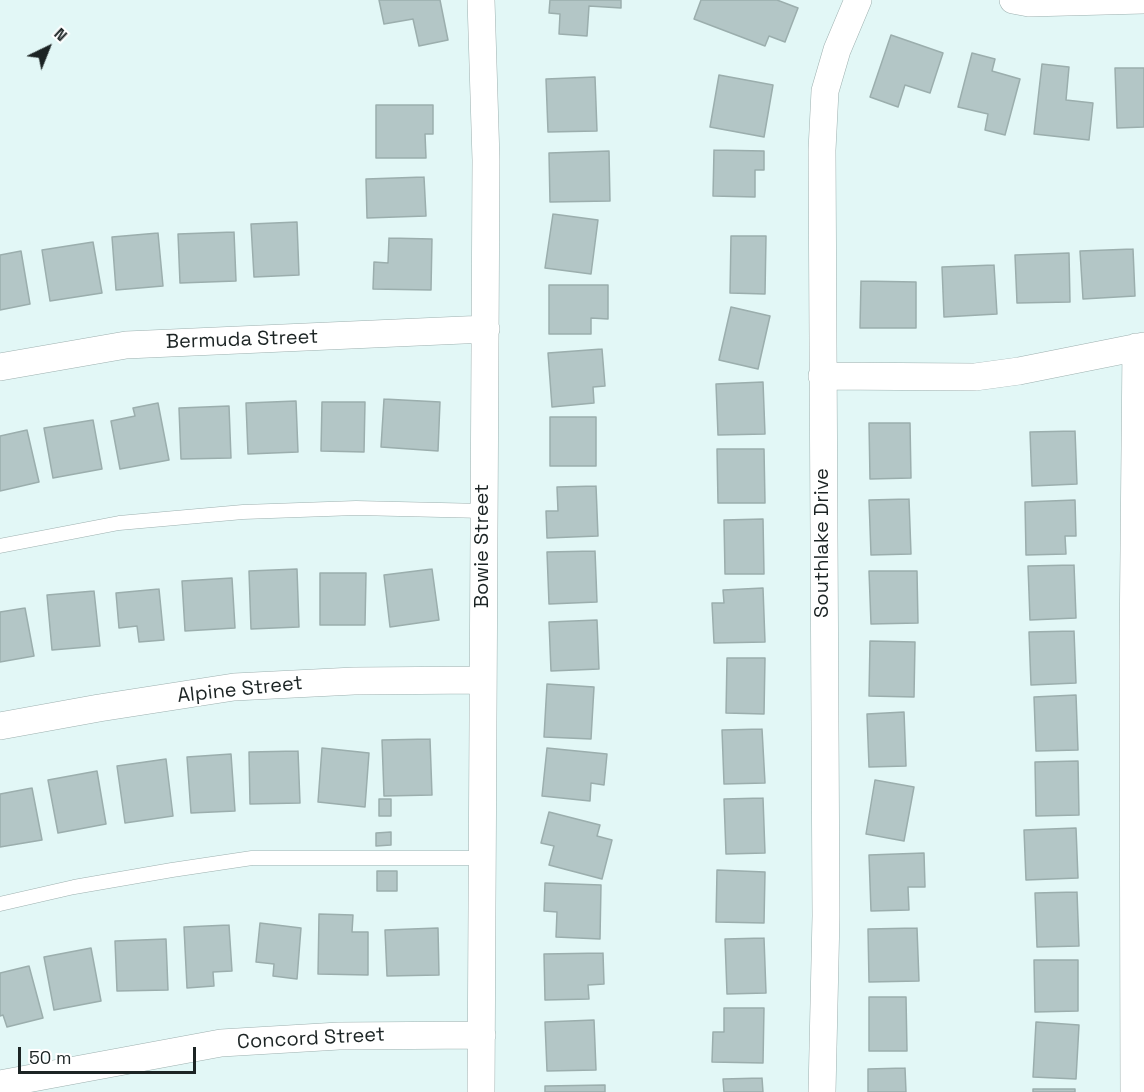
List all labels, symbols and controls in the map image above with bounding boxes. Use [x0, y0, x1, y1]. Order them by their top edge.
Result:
north arrow [18, 18, 78, 78]
text: N [50, 23, 72, 46]
street label: Bermuda Street [165, 325, 319, 355]
street label: Southlake Drive [811, 468, 835, 618]
street label: Bowie Street [471, 484, 495, 608]
street label: Alpine Street [176, 671, 304, 709]
street label: Concord Street [236, 1023, 386, 1055]
scale bar [21, 1035, 200, 1073]
text: 50 m [29, 1046, 71, 1069]

